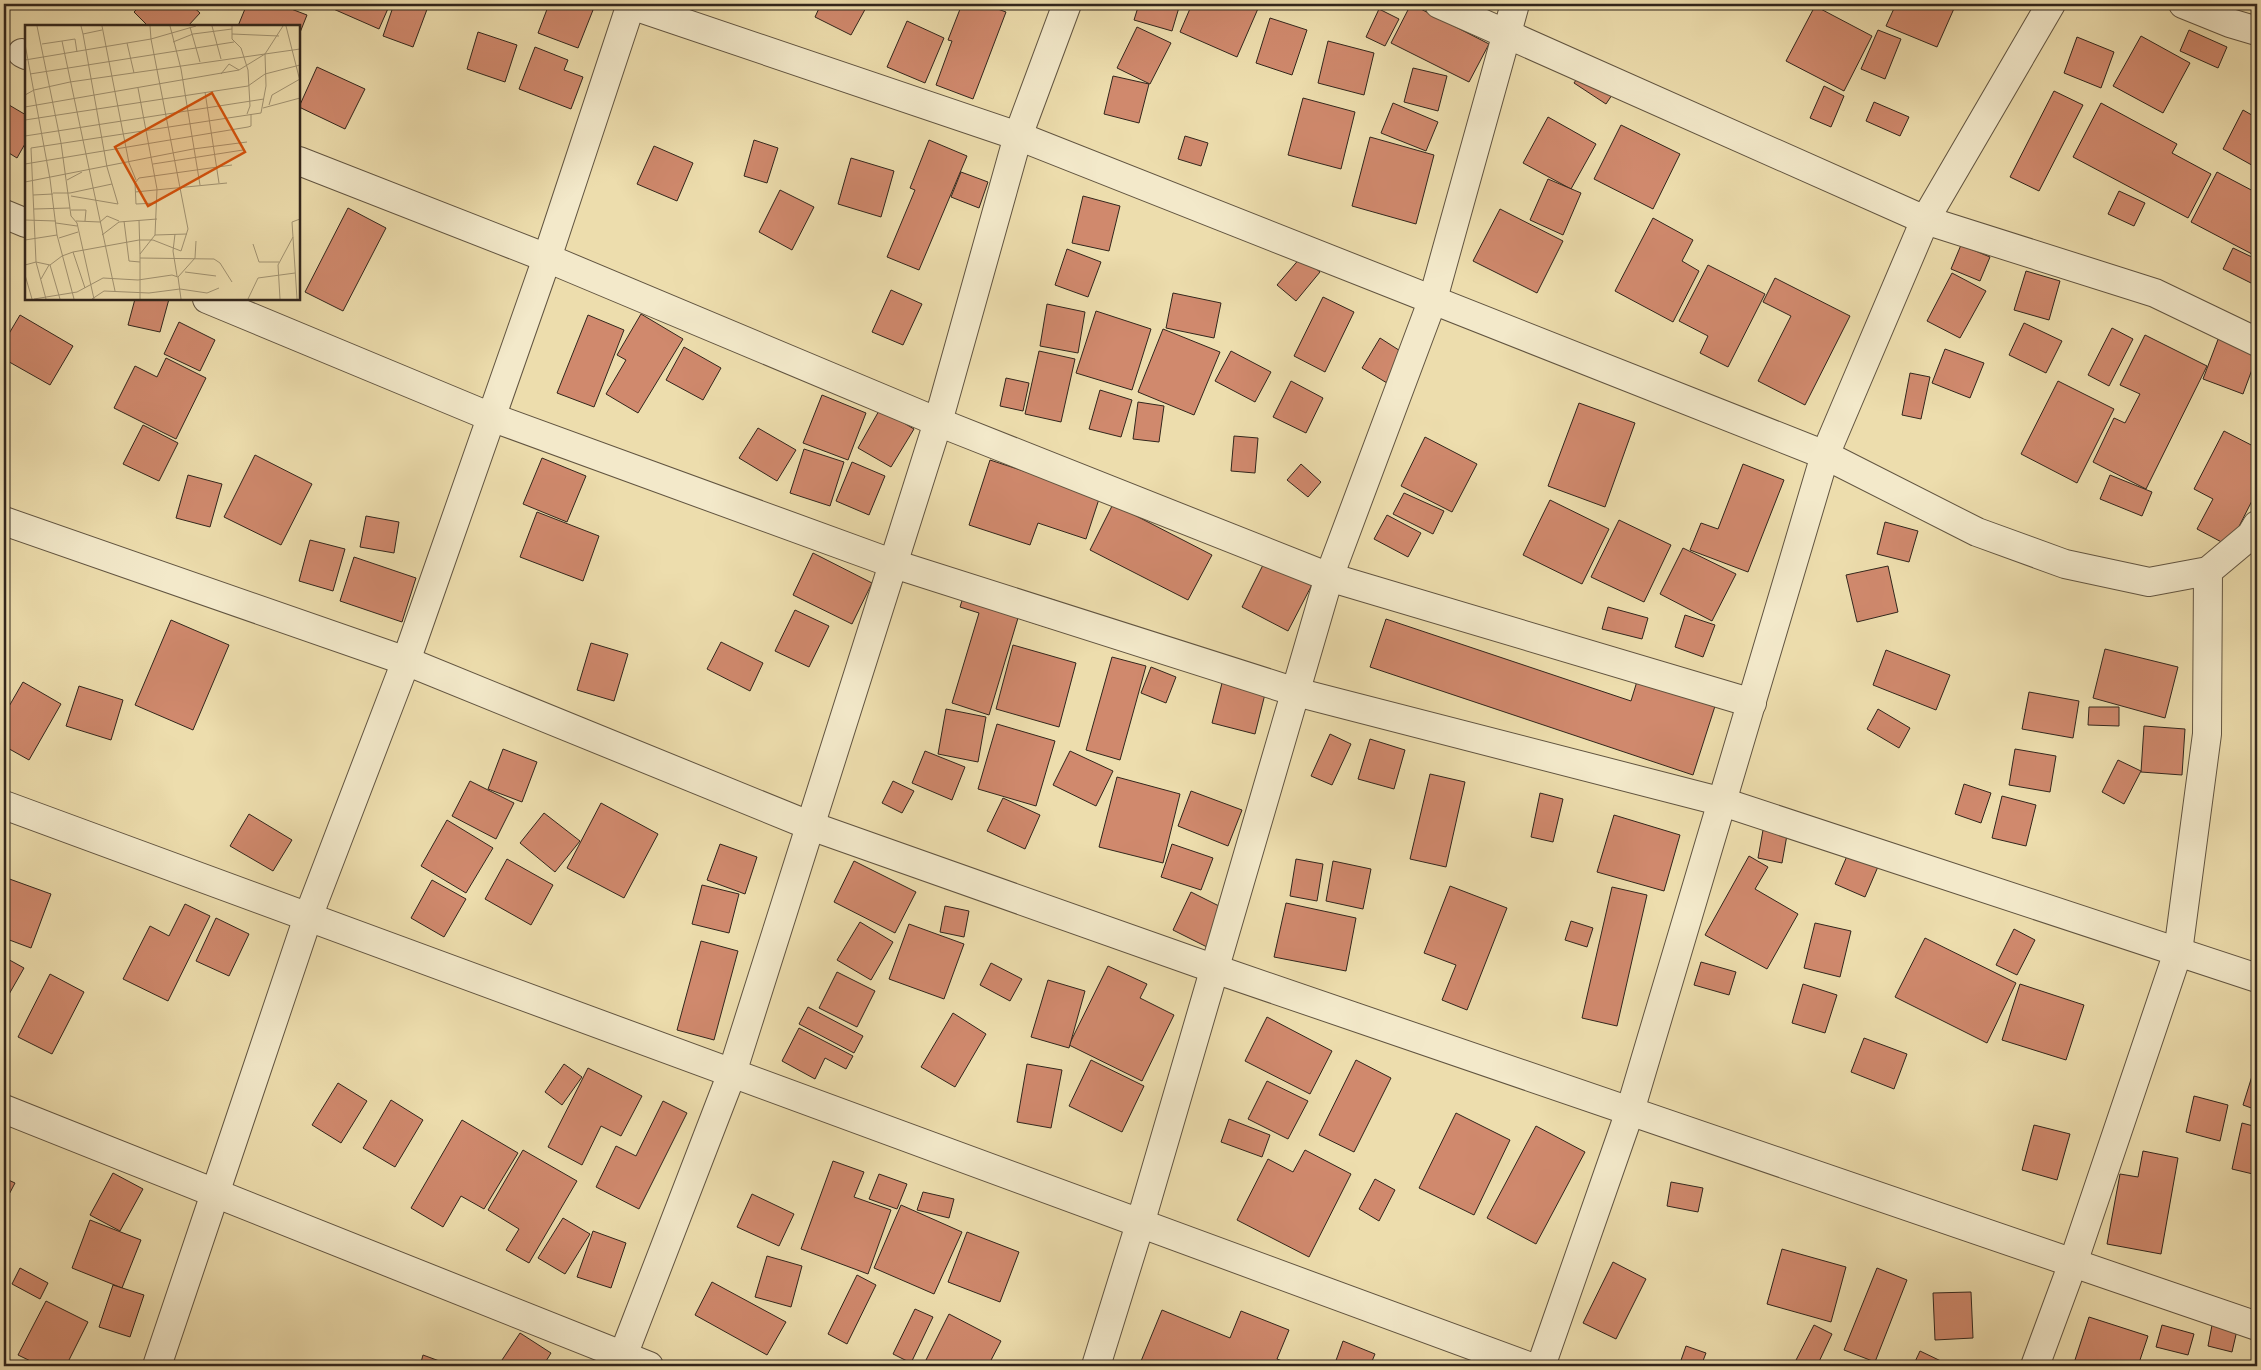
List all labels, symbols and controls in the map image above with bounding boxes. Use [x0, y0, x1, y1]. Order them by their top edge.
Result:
inset map [25, 25, 300, 300]

